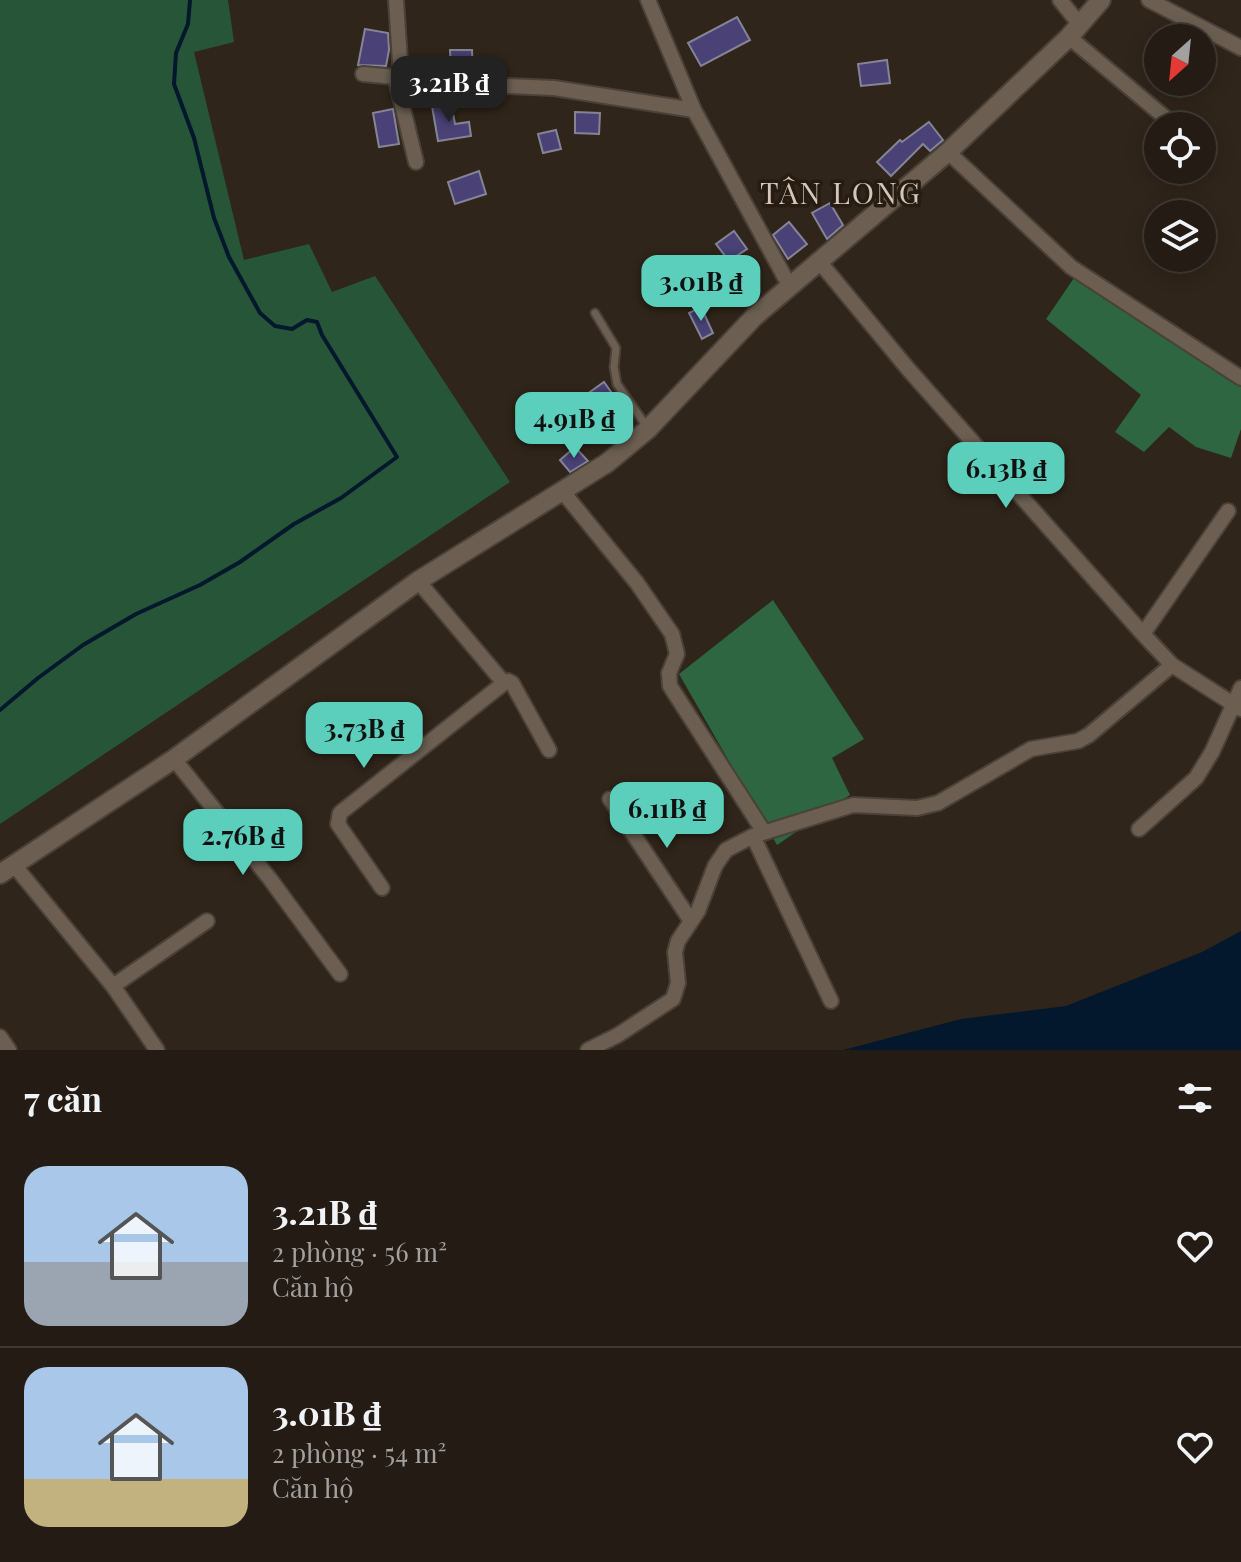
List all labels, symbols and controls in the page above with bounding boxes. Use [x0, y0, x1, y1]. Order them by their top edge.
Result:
north arrow [1144, 24, 1216, 96]
map controls [1144, 24, 1216, 272]
pin: 3.21B ₫ [375, 56, 523, 124]
text: 3.21B ₫ [409, 64, 489, 99]
button: locate [1144, 112, 1216, 184]
district label: TÂN LONG [760, 172, 922, 212]
button: layers [1144, 200, 1216, 272]
pin: 3.01B ₫ [627, 255, 775, 323]
text: 3.01B ₫ [659, 263, 743, 298]
pin: 4.91B ₫ [500, 392, 648, 460]
text: 4.91B ₫ [533, 400, 615, 435]
pin: 6.13B ₫ [932, 442, 1080, 510]
text: 6.13B ₫ [966, 450, 1046, 485]
pin: 3.73B ₫ [290, 702, 438, 770]
text: 3.73B ₫ [324, 710, 404, 745]
pin: 6.11B ₫ [593, 782, 741, 850]
text: 6.11B ₫ [628, 790, 706, 825]
pin: 2.76B ₫ [169, 809, 317, 877]
text: 2.76B ₫ [201, 817, 285, 852]
text: 7 căn [24, 1075, 102, 1121]
icon: filters [1173, 1076, 1217, 1120]
text: 3.21B ₫ [272, 1188, 377, 1234]
icon: home [88, 1198, 184, 1294]
icon: heart [1173, 1224, 1217, 1268]
text: 2 phòng · 56 m² [272, 1234, 447, 1269]
text: Căn hộ [272, 1269, 354, 1304]
text: 3.01B ₫ [272, 1389, 381, 1435]
icon: home [88, 1399, 184, 1495]
icon: heart [1173, 1425, 1217, 1469]
text: 2 phòng · 54 m² [272, 1435, 446, 1470]
text: Căn hộ [272, 1470, 354, 1505]

